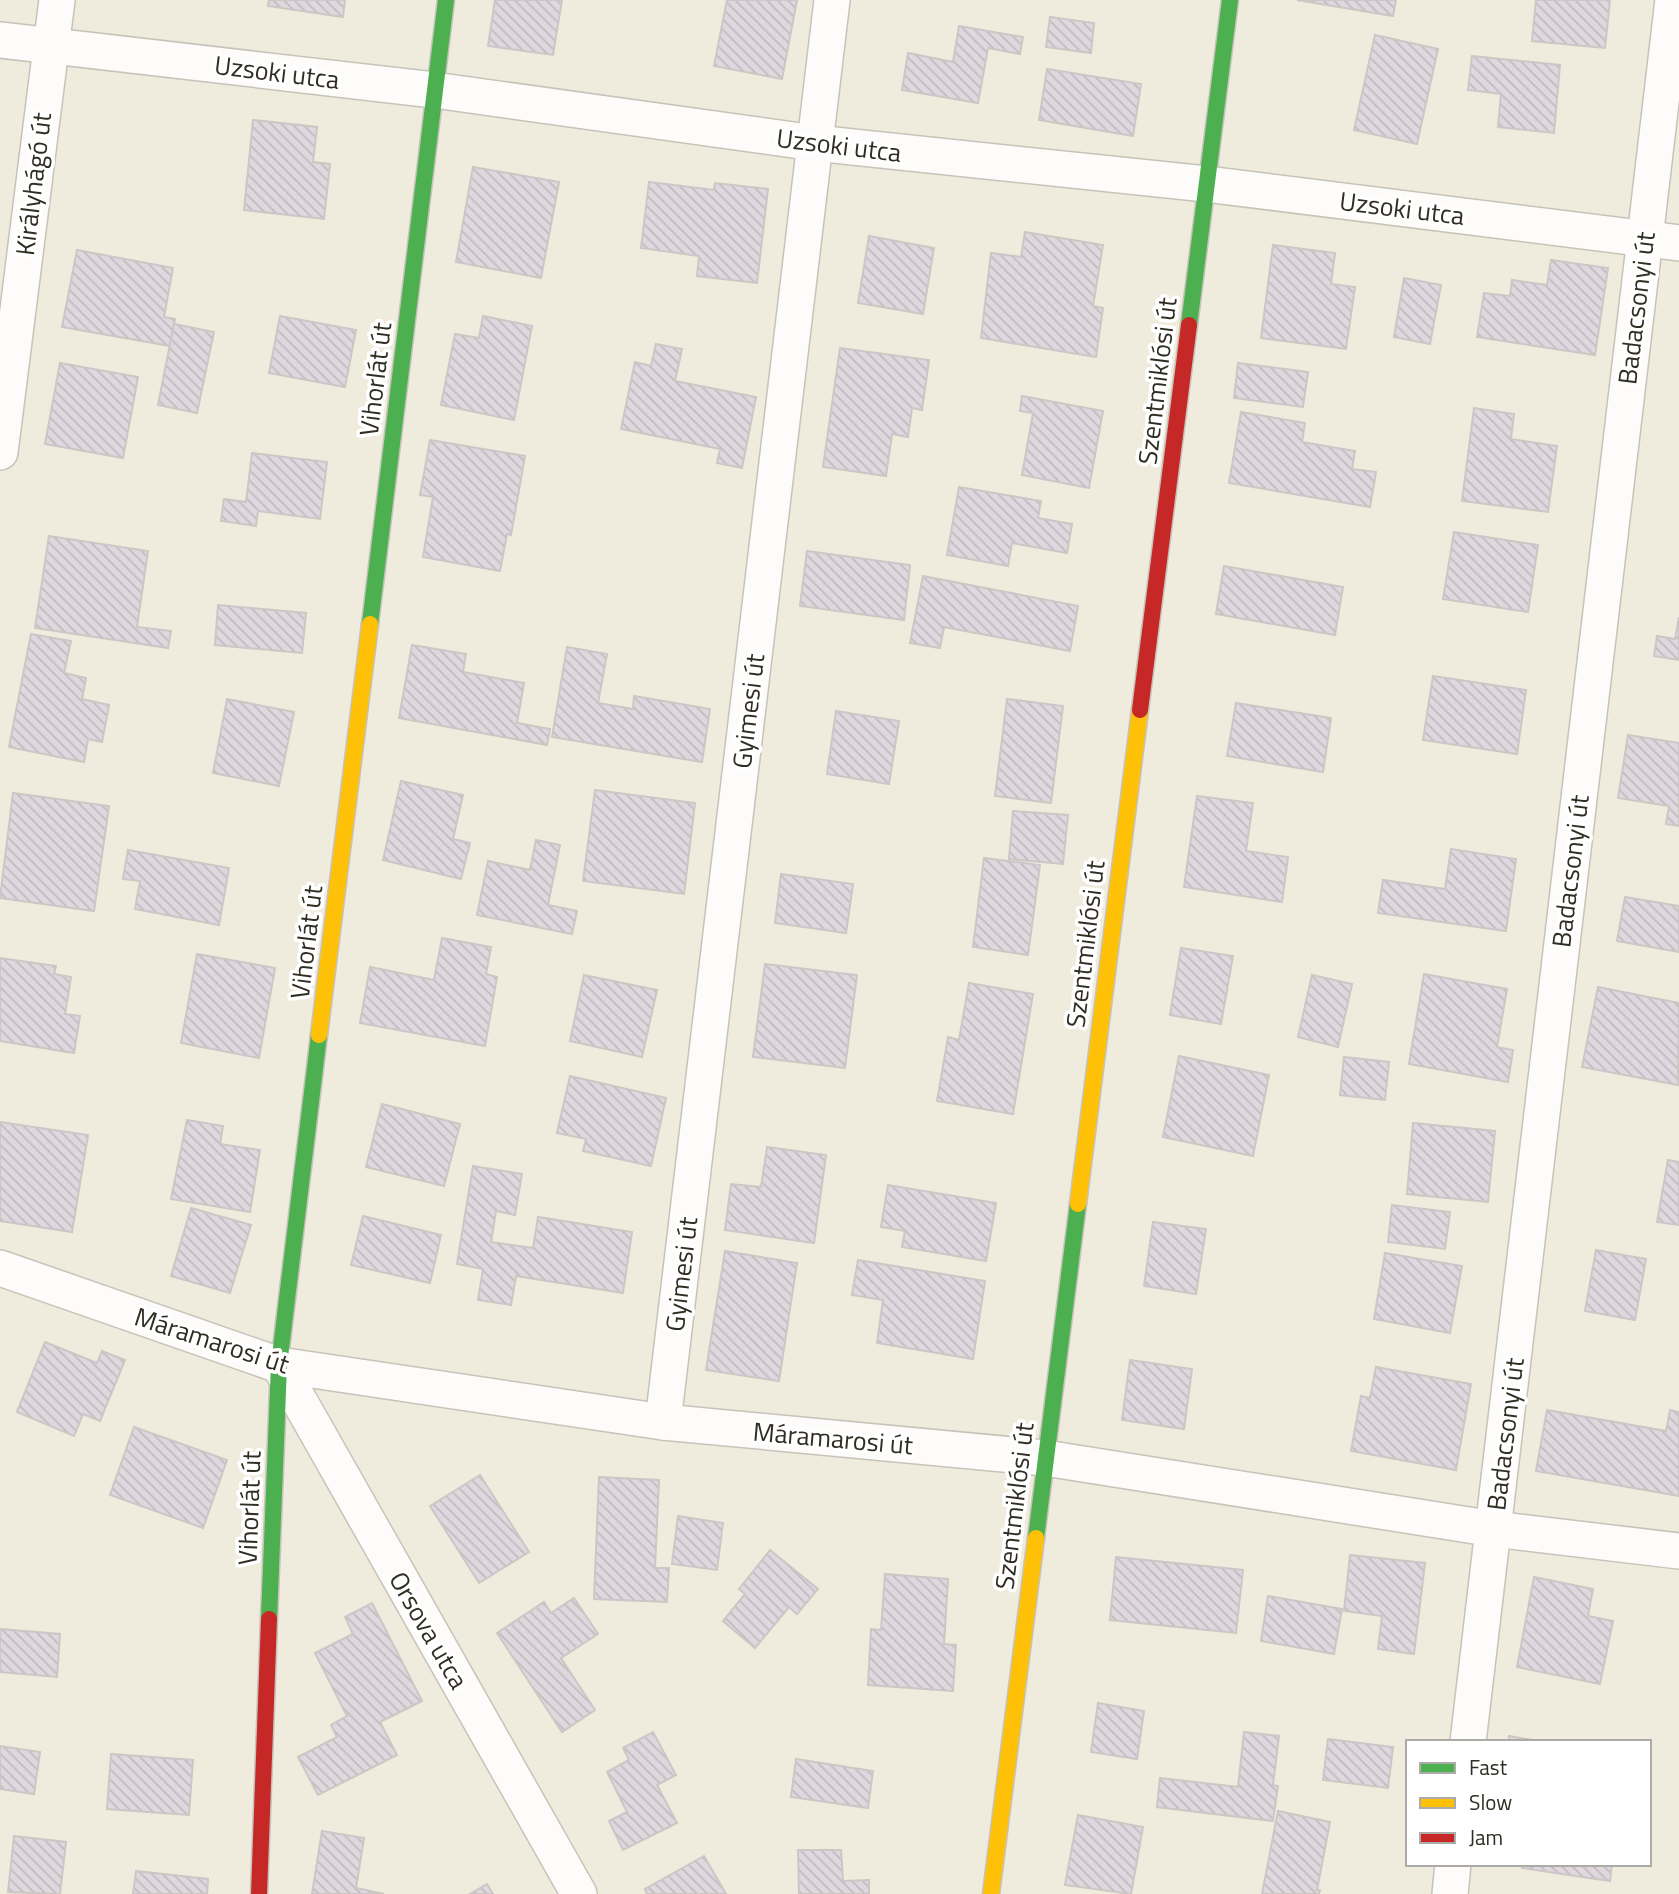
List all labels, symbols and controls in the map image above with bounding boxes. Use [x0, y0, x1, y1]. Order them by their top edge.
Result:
street label: Uzsoki utca [212, 45, 342, 99]
street label: Királyhágó út [5, 110, 61, 258]
street label: Uzsoki utca [774, 118, 904, 172]
street label: Uzsoki utca [1337, 181, 1467, 235]
street label: Badacsonyi út [1607, 229, 1665, 387]
street label: Szentmiklósi út [1127, 295, 1187, 467]
street label: Vihorlát út [349, 320, 401, 438]
street label: Gyimesi út [722, 651, 774, 771]
street label: Badacsonyi út [1541, 792, 1599, 950]
street label: Szentmiklósi út [1055, 858, 1115, 1030]
street label: Vihorlát út [280, 883, 332, 1001]
street label: Gyimesi út [655, 1214, 707, 1334]
street label: Máramarosi út [130, 1297, 294, 1383]
street label: Badacsonyi út [1476, 1355, 1534, 1513]
street label: Máramarosi út [751, 1412, 915, 1464]
street label: Szentmiklósi út [984, 1420, 1044, 1592]
street label: Vihorlát út [228, 1450, 270, 1566]
street label: Orsova utca [380, 1564, 478, 1696]
legend [1406, 1740, 1651, 1866]
text: Fast [1469, 1751, 1508, 1783]
text: Slow [1469, 1786, 1512, 1818]
text: Jam [1469, 1821, 1503, 1853]

